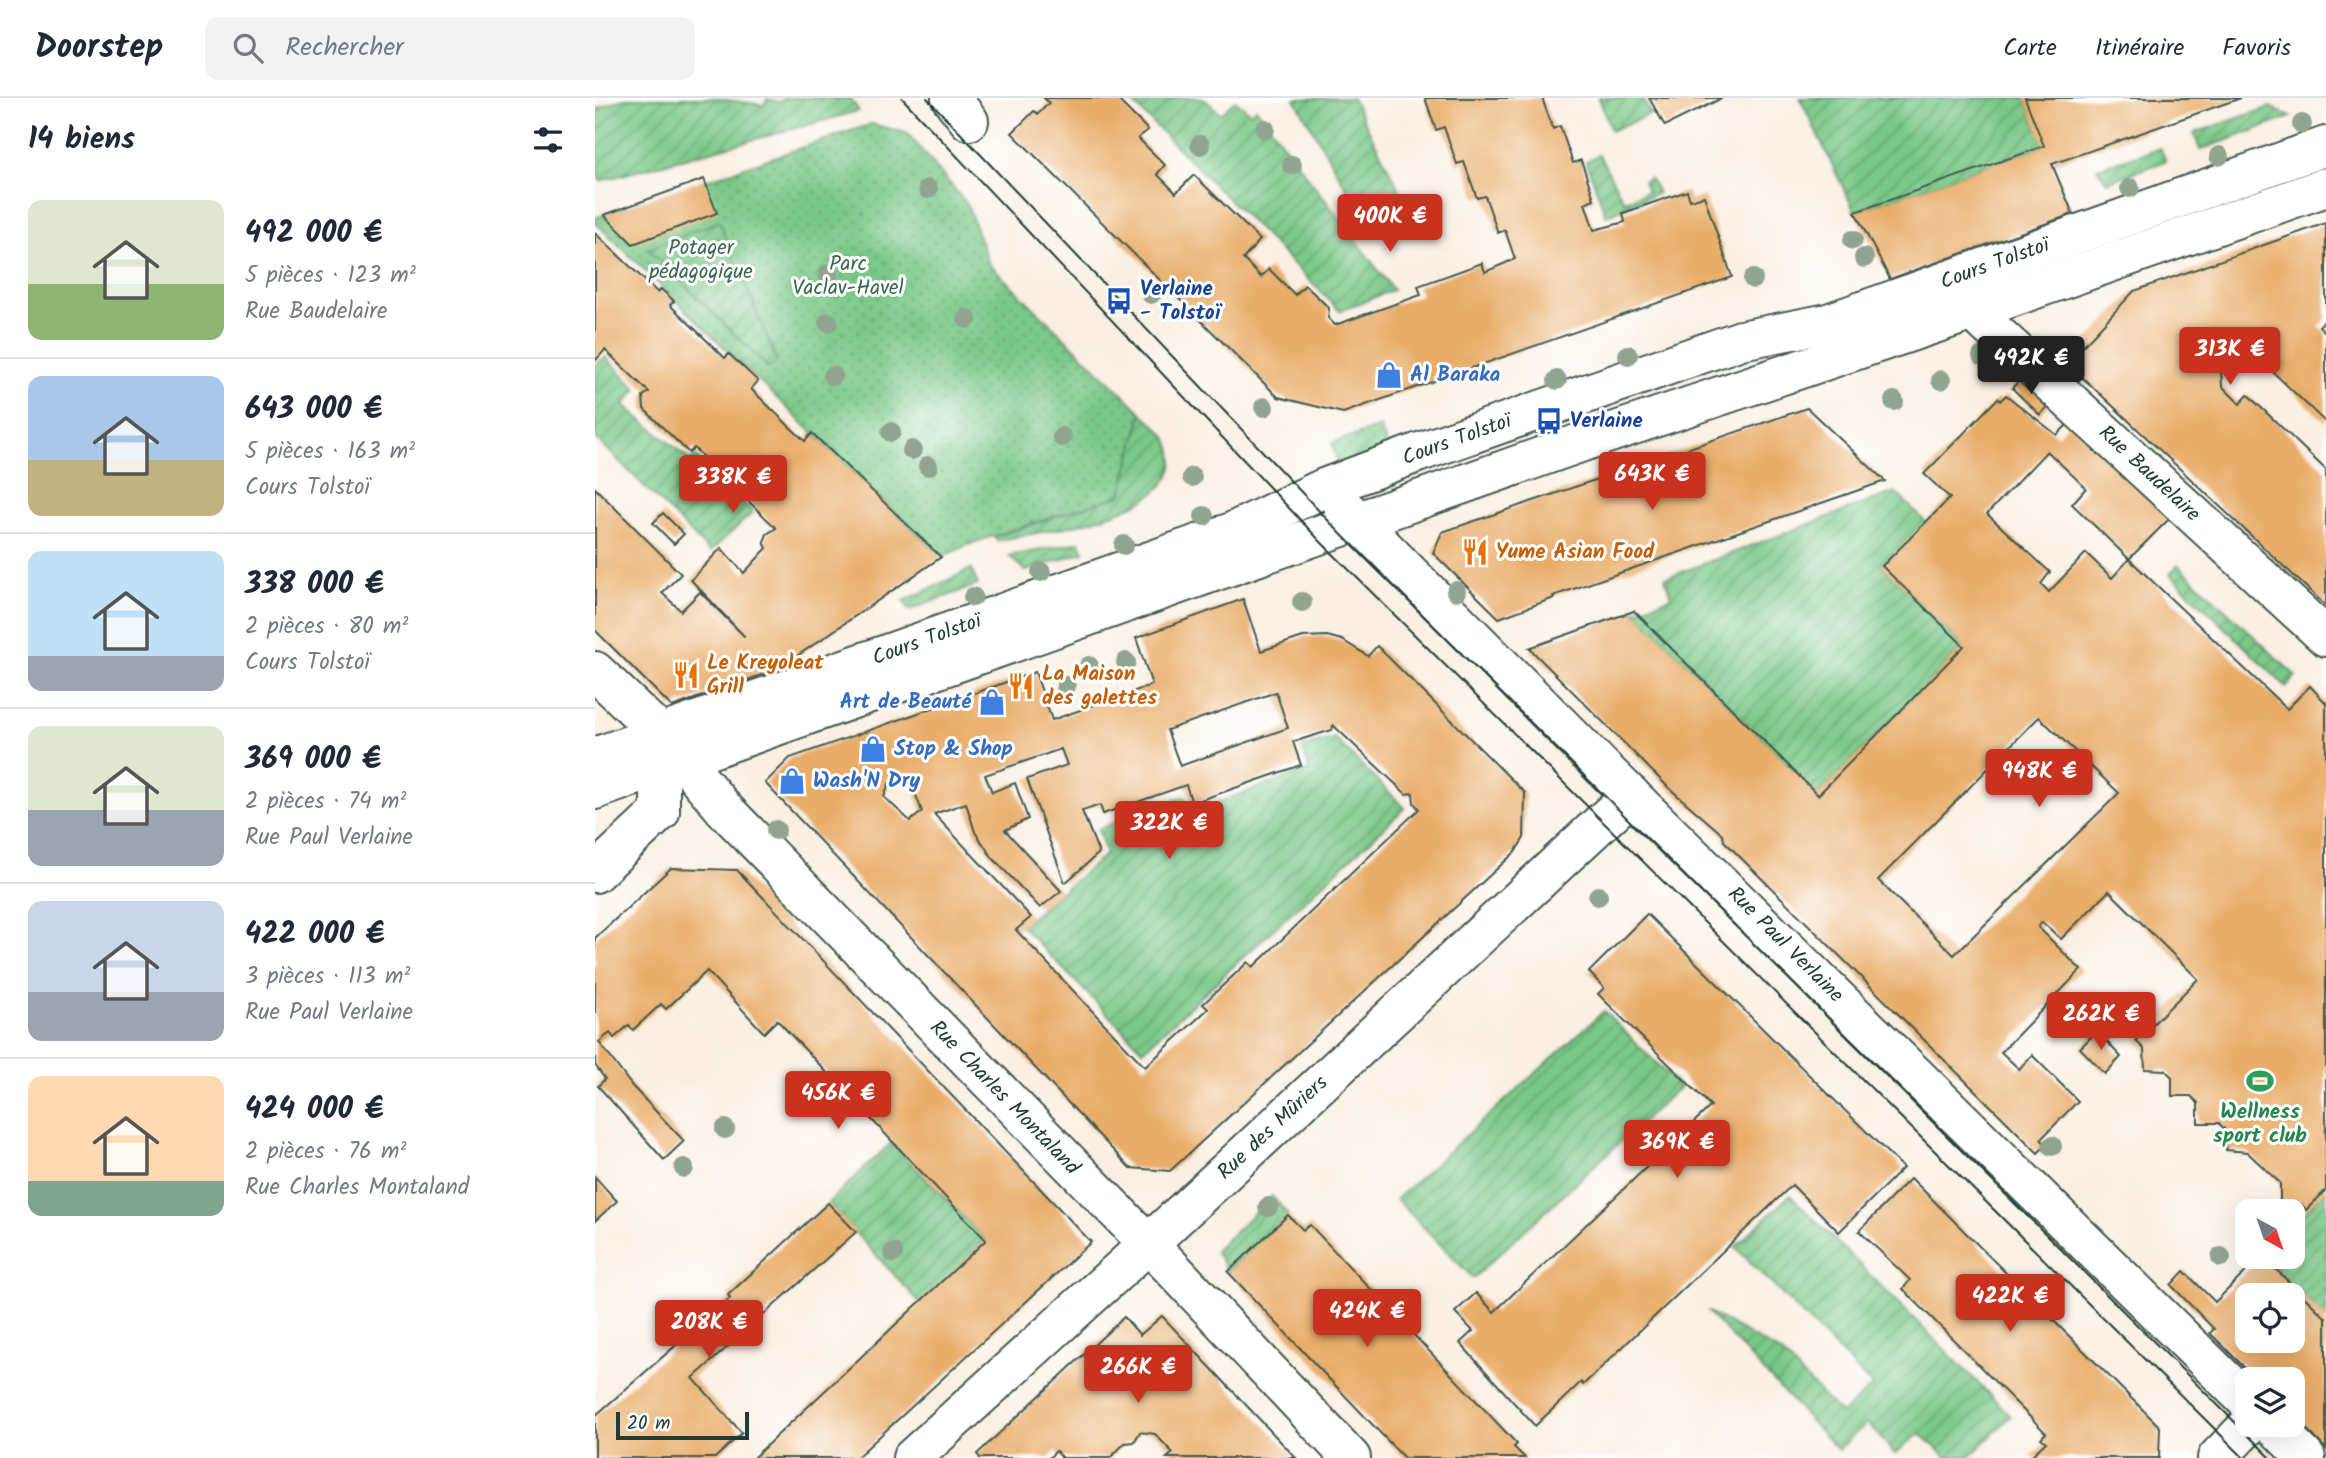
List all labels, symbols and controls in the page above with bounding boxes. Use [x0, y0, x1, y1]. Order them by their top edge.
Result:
search box [205, 17, 695, 80]
text: Doorstep [35, 22, 163, 75]
text: Rechercher [285, 27, 404, 69]
icon: search [229, 29, 267, 67]
text: Carte [2003, 29, 2057, 68]
text: Itinéraire [2095, 29, 2184, 68]
text: Favoris [2222, 29, 2291, 68]
text: 14 biens [28, 116, 135, 164]
icon: filters [529, 121, 567, 159]
pin: 400K € [1333, 194, 1447, 254]
text: 400K € [1353, 199, 1427, 235]
text: 492 000 € [245, 210, 382, 258]
icon: home [84, 228, 168, 312]
street label: Cours Tolstoï [1936, 228, 2056, 299]
park label: Potager pédagogique [648, 232, 753, 289]
park label: Parc Vaclav-Havel [792, 248, 904, 305]
text: 5 pièces · 123 m² [245, 258, 416, 294]
place label: Verlaine - Tolstoï [1140, 273, 1223, 330]
bus stop icon: Verlaine - Tolstoï [1104, 286, 1134, 316]
text: Rue Baudelaire [245, 294, 387, 330]
pin: 313K € [2173, 328, 2287, 387]
text: 313K € [2195, 332, 2265, 368]
pin: 492K € [1974, 336, 2088, 396]
text: 492K € [1994, 341, 2068, 377]
place label: Al Baraka [1410, 359, 1500, 392]
shop icon: Al Baraka [1374, 360, 1404, 390]
text: 643 000 € [245, 386, 382, 434]
icon: home [84, 404, 168, 488]
street label: Cours Tolstoï [1398, 404, 1518, 475]
place label: Verlaine [1570, 405, 1643, 438]
bus stop icon: Verlaine [1534, 406, 1564, 436]
street label: Rue Baudelaire [2090, 418, 2208, 531]
text: 5 pièces · 163 m² [245, 434, 415, 470]
pin: 643K € [1595, 452, 1709, 512]
pin: 338K € [676, 456, 790, 515]
text: 643K € [1615, 457, 1689, 493]
text: 338K € [695, 460, 771, 496]
text: Cours Tolstoï [245, 470, 370, 506]
place label: Yume Asian Food [1496, 536, 1655, 569]
restaurant icon: Yume Asian Food [1460, 537, 1490, 567]
text: 338 000 € [245, 561, 384, 609]
icon: home [84, 579, 168, 663]
street label: Cours Tolstoï [868, 604, 988, 675]
text: 2 pièces · 80 m² [245, 609, 408, 645]
text: Cours Tolstoï [245, 645, 370, 681]
place label: Le Kreyoleat Grill [707, 647, 824, 704]
place label: La Maison des galettes [1042, 658, 1157, 715]
restaurant icon: Le Kreyoleat Grill [671, 660, 701, 690]
restaurant icon: La Maison des galettes [1006, 671, 1036, 701]
place label: Art de Beauté [840, 686, 972, 719]
shop icon: Art de Beauté [977, 687, 1007, 717]
place label: Stop & Shop [894, 733, 1013, 766]
shop icon: Stop & Shop [858, 734, 888, 764]
text: 369 000 € [245, 736, 381, 784]
pin: 948K € [1982, 750, 2096, 809]
icon: home [84, 754, 168, 838]
text: 948K € [2001, 754, 2077, 790]
place label: Wash'N Dry [813, 765, 920, 798]
shop icon: Wash'N Dry [777, 766, 807, 796]
text: 2 pièces · 74 m² [245, 784, 406, 820]
pin: 322K € [1112, 802, 1226, 861]
text: 322K € [1131, 806, 1207, 842]
text: Rue Paul Verlaine [245, 820, 413, 856]
street label: Rue Paul Verlaine [1719, 879, 1851, 1011]
text: 422 000 € [245, 911, 385, 959]
icon: home [84, 929, 168, 1013]
text: 3 pièces · 113 m² [245, 959, 410, 995]
pin: 262K € [2044, 992, 2158, 1052]
text: Rue Paul Verlaine [245, 995, 413, 1031]
text: 262K € [2063, 997, 2139, 1033]
street label: Rue Charles Montaland [921, 1013, 1087, 1183]
sports icon: Wellness sport club [2245, 1066, 2275, 1096]
street label: Rue des Mûriers [1210, 1068, 1336, 1188]
pin: 456K € [781, 1072, 895, 1131]
text: 456K € [801, 1076, 875, 1112]
text: 424 000 € [245, 1086, 383, 1134]
place label: Wellness sport club [2213, 1096, 2307, 1153]
icon: home [84, 1104, 168, 1188]
pin: 369K € [1620, 1121, 1734, 1180]
text: 369K € [1640, 1125, 1714, 1161]
text: 2 pièces · 76 m² [245, 1134, 406, 1170]
text: Rue Charles Montaland [245, 1170, 469, 1206]
north arrow [2235, 1199, 2305, 1269]
map controls [2235, 1199, 2305, 1437]
pin: 422K € [1953, 1274, 2067, 1334]
text: 422K € [1972, 1279, 2048, 1315]
button: locate [2235, 1283, 2305, 1353]
pin: 424K € [1310, 1290, 1424, 1349]
text: 424K € [1329, 1294, 1405, 1330]
pin: 208K € [652, 1300, 766, 1360]
text: 208K € [671, 1305, 747, 1341]
pin: 266K € [1081, 1346, 1195, 1405]
text: 266K € [1100, 1350, 1176, 1386]
button: layers [2235, 1367, 2305, 1437]
scale bar [616, 1409, 749, 1441]
text: 20 m [627, 1409, 670, 1439]

